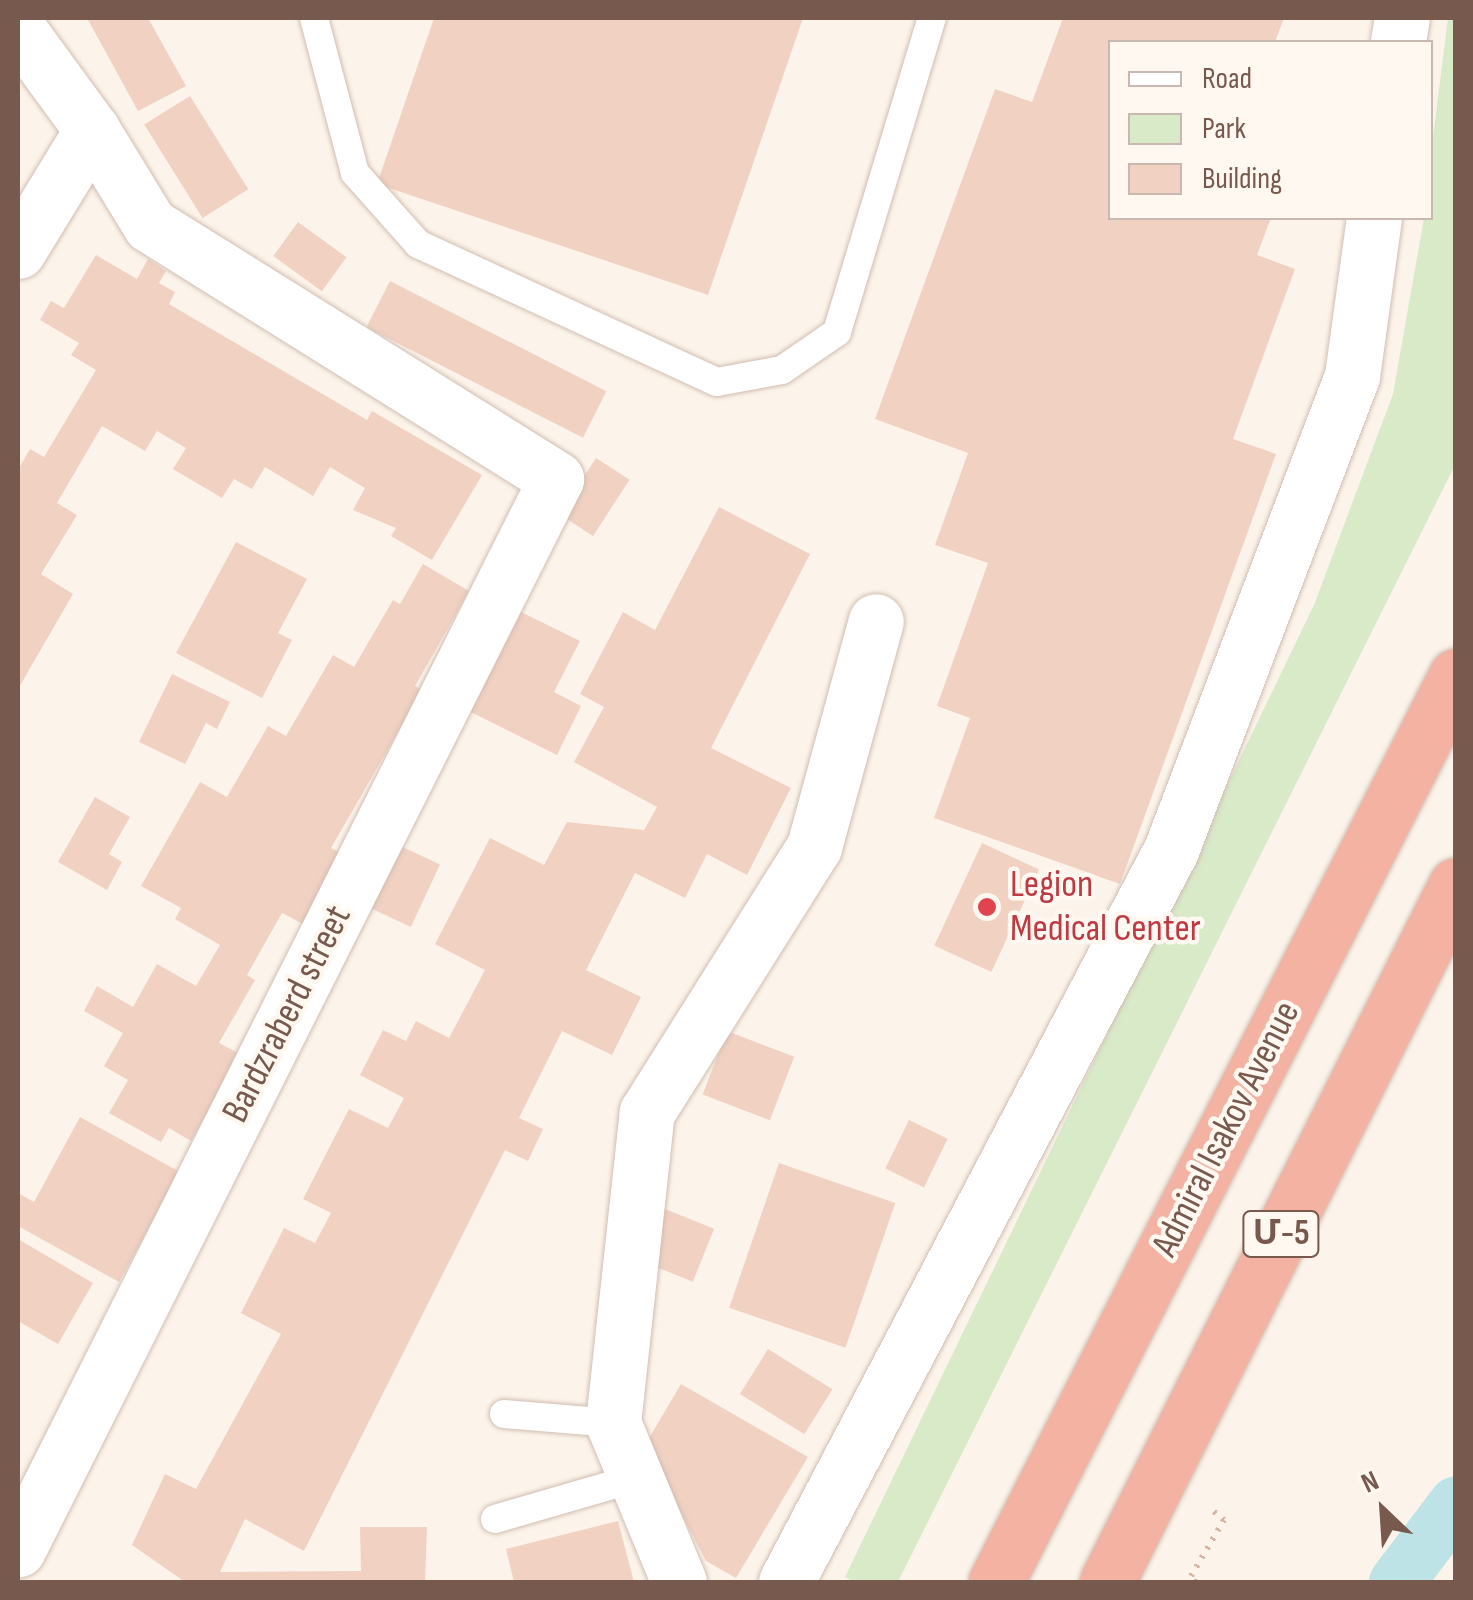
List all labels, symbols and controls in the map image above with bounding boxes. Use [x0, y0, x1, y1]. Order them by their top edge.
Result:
legend [1108, 40, 1433, 220]
text: Road [1202, 61, 1252, 97]
text: Park [1202, 111, 1246, 147]
text: Building [1202, 161, 1282, 197]
place label: Legion Medical Center [1010, 862, 1201, 952]
marker: Legion Medical Center [974, 894, 1000, 920]
street label: Bardzraberd street [213, 898, 361, 1130]
street label: Admiral Isakov Avenue [1142, 994, 1310, 1264]
road number: Մ-5 [1241, 1204, 1321, 1264]
north arrow [1333, 1460, 1433, 1560]
text: N [1356, 1464, 1384, 1500]

